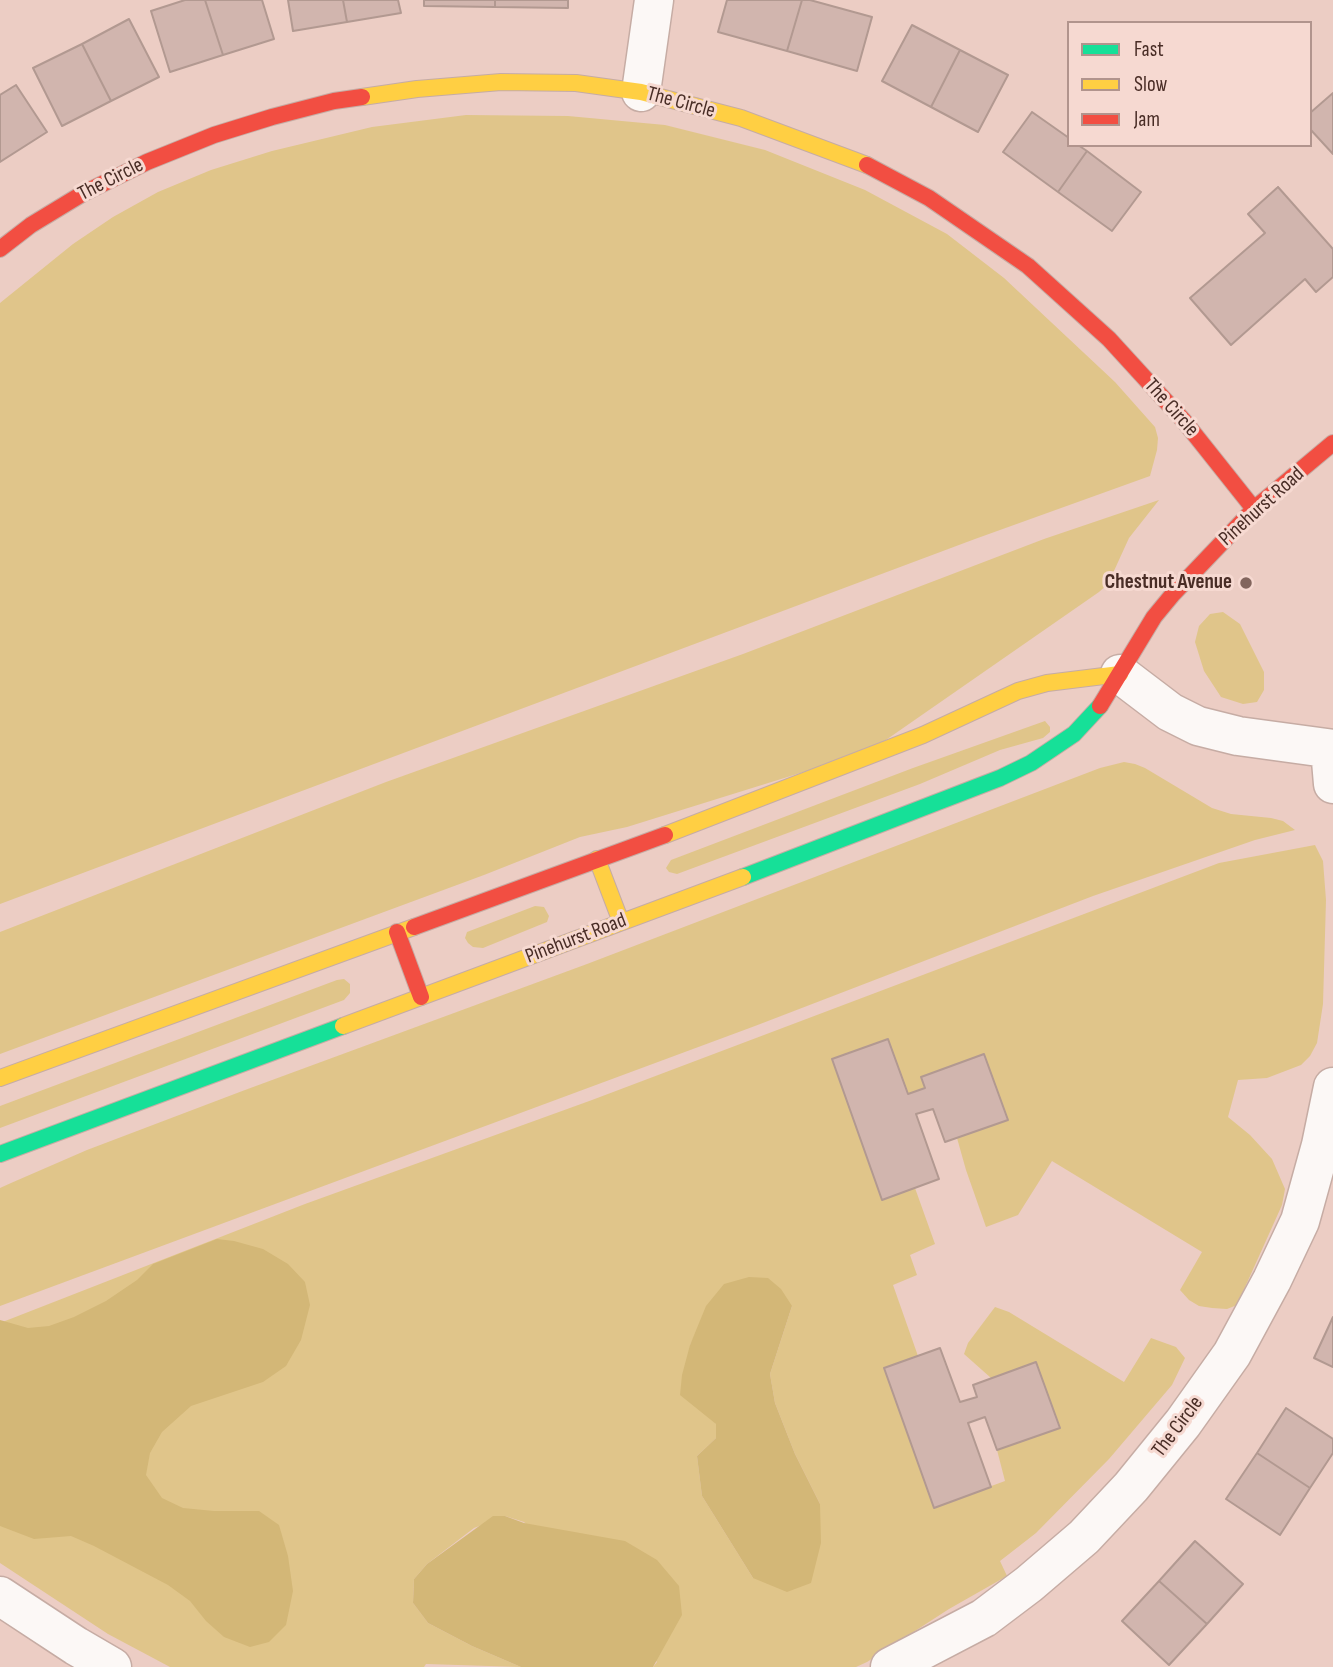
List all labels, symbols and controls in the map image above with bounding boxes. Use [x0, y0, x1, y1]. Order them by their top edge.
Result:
legend [1067, 21, 1312, 147]
text: Fast [1134, 37, 1164, 62]
text: Slow [1134, 72, 1167, 97]
street label: The Circle [644, 82, 718, 124]
text: Jam [1134, 107, 1160, 132]
street label: The Circle [74, 153, 148, 207]
street label: The Circle [1138, 374, 1204, 442]
street label: Pinehurst Road [1214, 462, 1310, 552]
place label: Chestnut Avenue [1105, 570, 1232, 596]
marker: Chestnut Avenue [1238, 575, 1254, 591]
street label: Pinehurst Road [522, 908, 630, 970]
street label: The Circle [1147, 1392, 1209, 1462]

